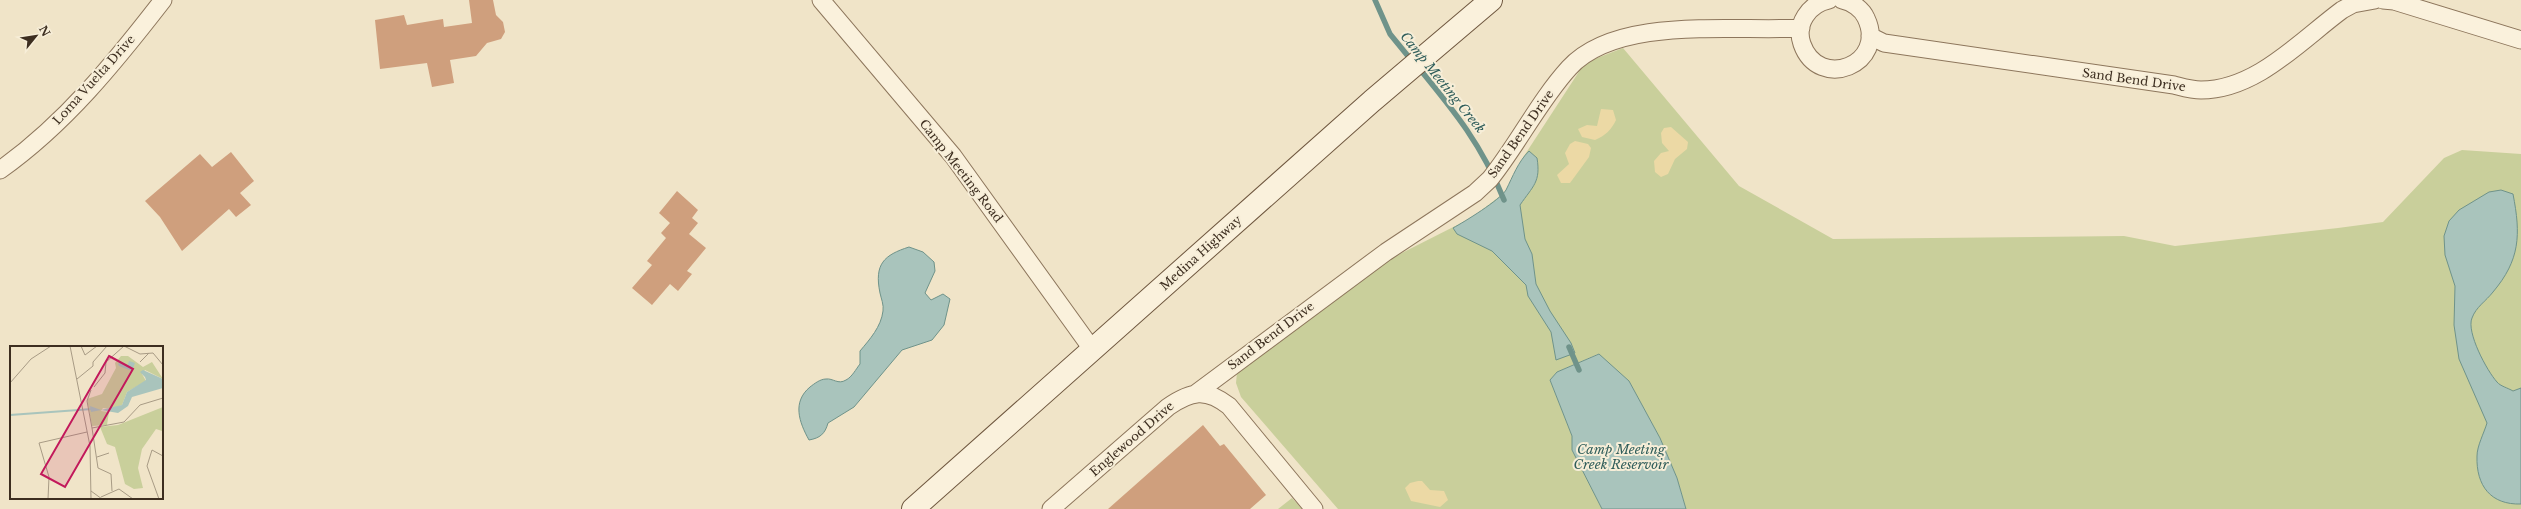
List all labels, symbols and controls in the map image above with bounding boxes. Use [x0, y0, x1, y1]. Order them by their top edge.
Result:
north arrow [16, 16, 56, 56]
text: N [36, 23, 54, 40]
water label: Camp Meeting Creek [1397, 28, 1489, 137]
street label: Loma Vuelta Drive [49, 32, 138, 128]
street label: Sand Bend Drive [2081, 65, 2187, 94]
street label: Sand Bend Drive [1485, 87, 1557, 181]
street label: Camp Meeting Road [917, 116, 1006, 225]
street label: Medina Highway [1157, 212, 1245, 293]
street label: Sand Bend Drive [1225, 298, 1317, 373]
inset map [10, 346, 163, 499]
street label: Englewood Drive [1087, 398, 1177, 479]
water label: Camp Meeting Creek Reservoir [1574, 441, 1669, 473]

